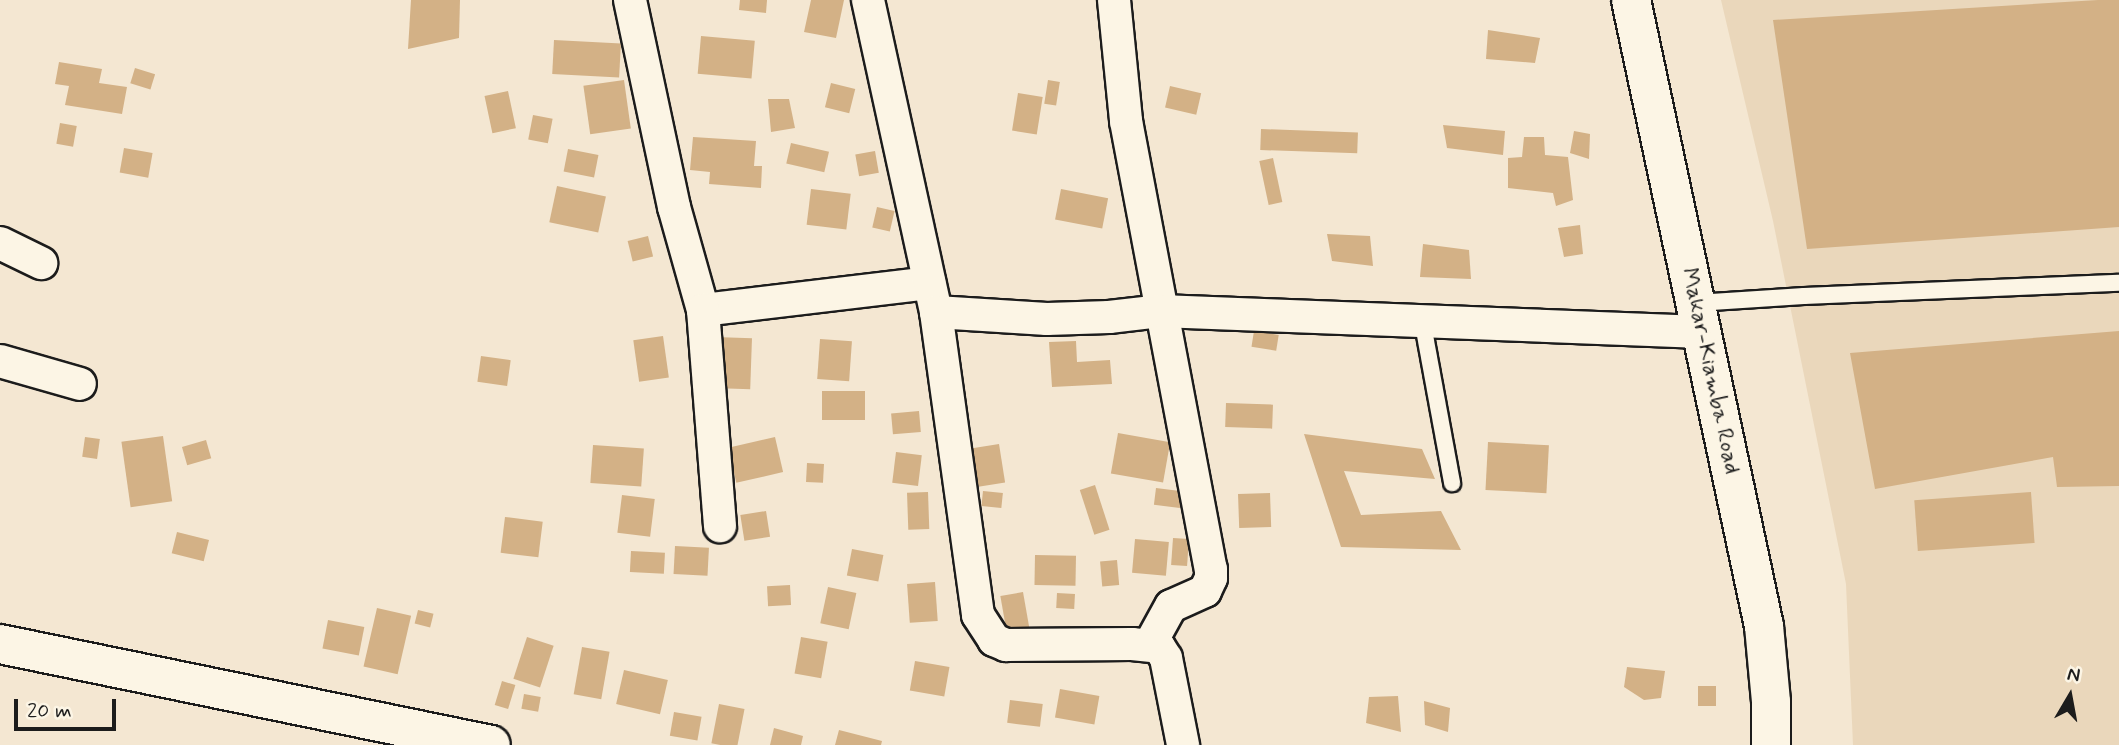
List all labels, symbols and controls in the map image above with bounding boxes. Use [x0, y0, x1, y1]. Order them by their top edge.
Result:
street label: Makar-Kiamba Road [1675, 265, 1745, 477]
north arrow [2035, 661, 2105, 731]
text: N [2065, 661, 2082, 688]
scale bar [18, 686, 119, 730]
text: 20 m [27, 697, 72, 725]

